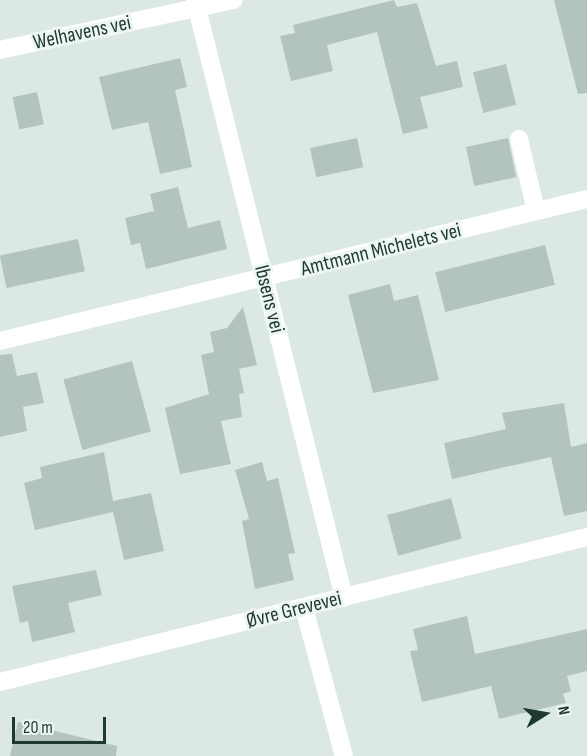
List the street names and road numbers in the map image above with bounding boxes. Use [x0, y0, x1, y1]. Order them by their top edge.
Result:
street label: Welhavens vei [31, 10, 133, 56]
street label: Amtmann Michelets vei [298, 218, 464, 282]
street label: Ibsens vei [248, 262, 290, 336]
street label: Øvre Grevevei [244, 586, 344, 634]

